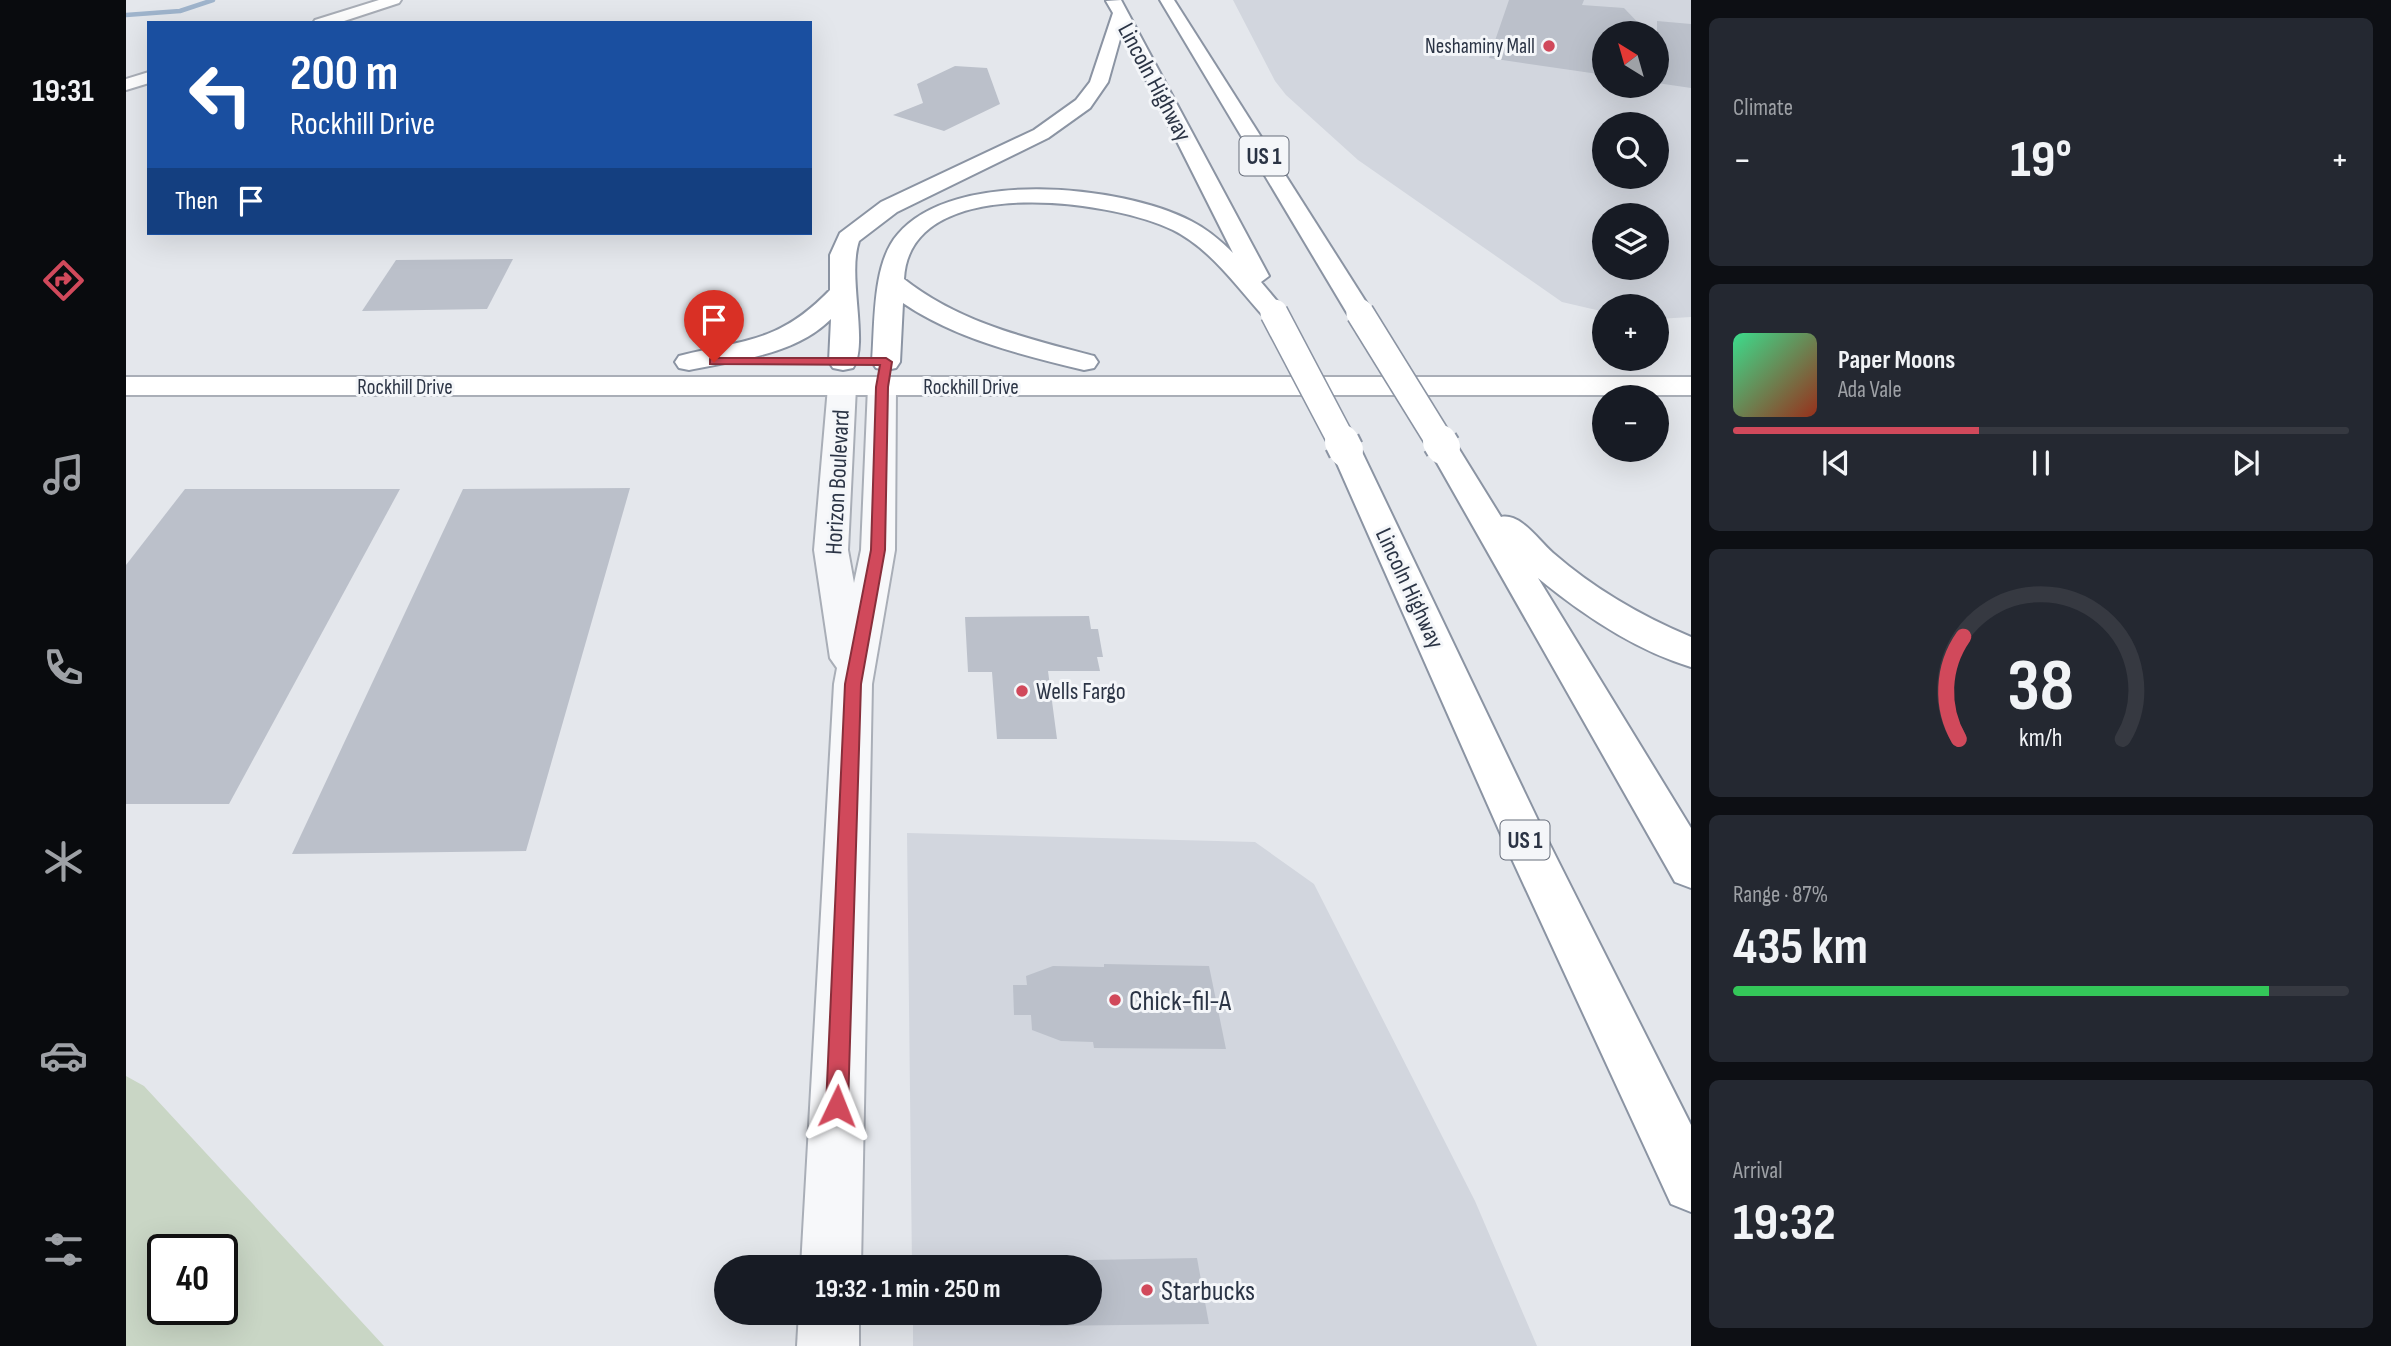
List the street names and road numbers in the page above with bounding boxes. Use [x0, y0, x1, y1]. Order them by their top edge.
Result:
street label: Lincoln Highway [1111, 18, 1198, 146]
road number: US 1 [1240, 136, 1288, 176]
street label: Rockhill Drive [357, 375, 453, 400]
street label: Rockhill Drive [923, 375, 1019, 400]
street label: Horizon Boulevard [819, 409, 856, 555]
street label: Lincoln Highway [1369, 523, 1450, 653]
road number: US 1 [1500, 820, 1550, 860]

